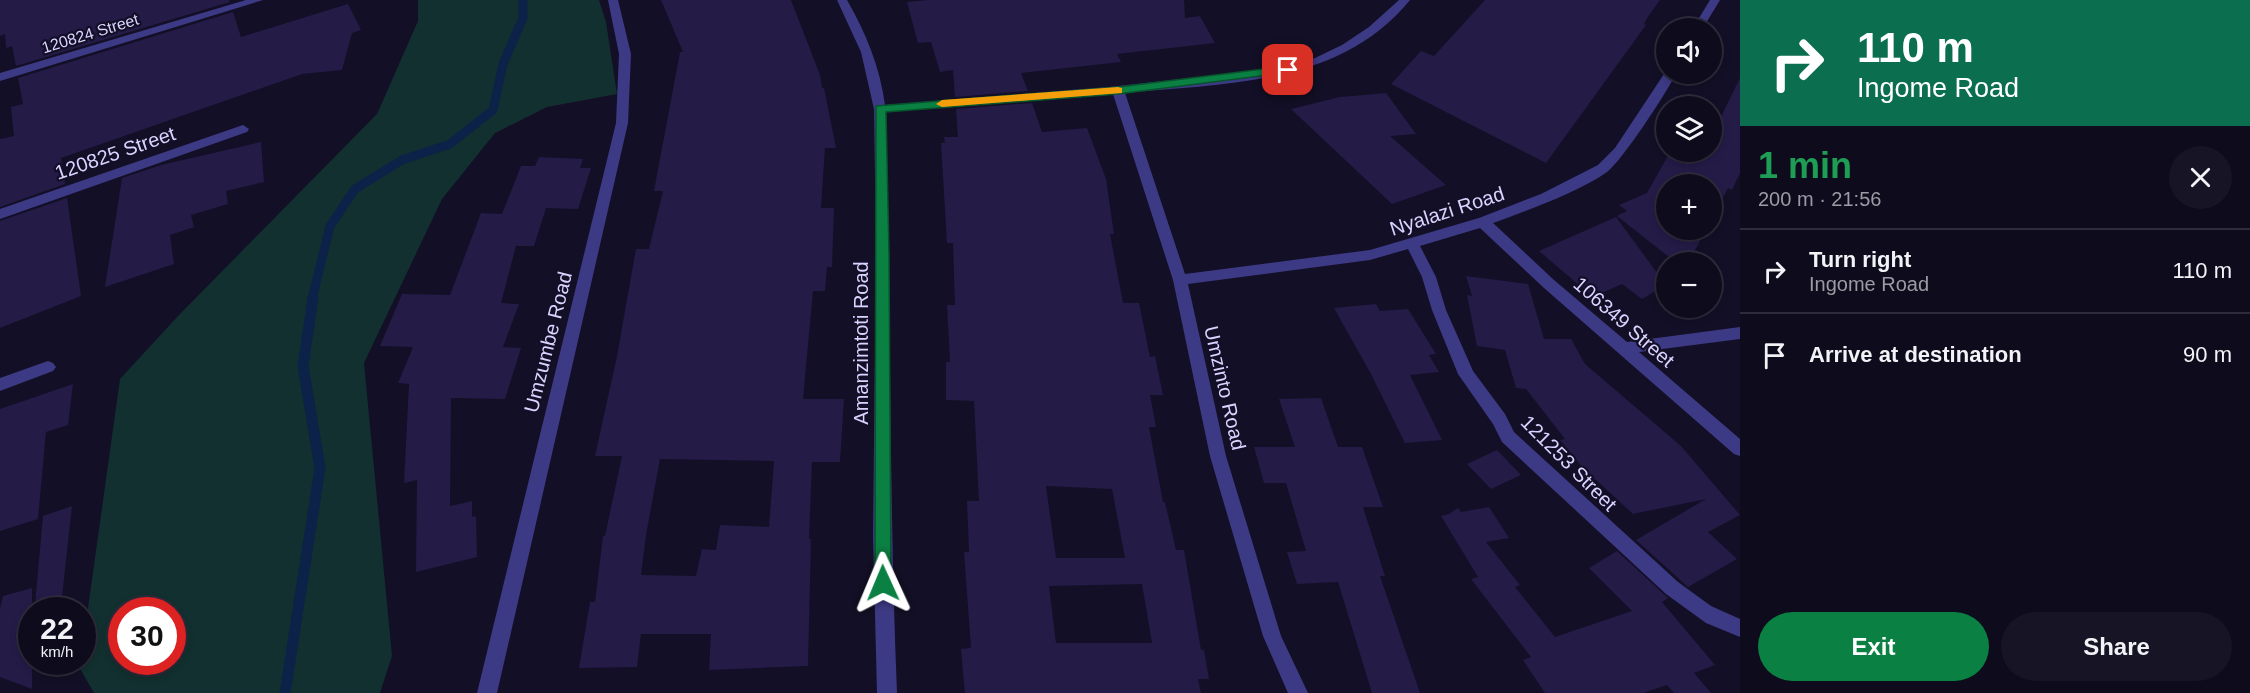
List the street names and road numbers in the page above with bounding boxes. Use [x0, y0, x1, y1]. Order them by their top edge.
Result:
street label: 120824 Street [40, 10, 141, 56]
street label: 120825 Street [52, 122, 178, 184]
street label: Nyalazi Road [1387, 182, 1507, 240]
street label: Amanzimtoti Road [850, 261, 872, 425]
street label: Umzumbe Road [520, 269, 576, 415]
street label: 106349 Street [1569, 272, 1679, 372]
street label: Umzinto Road [1200, 324, 1250, 452]
street label: 121253 Street [1517, 411, 1622, 516]

